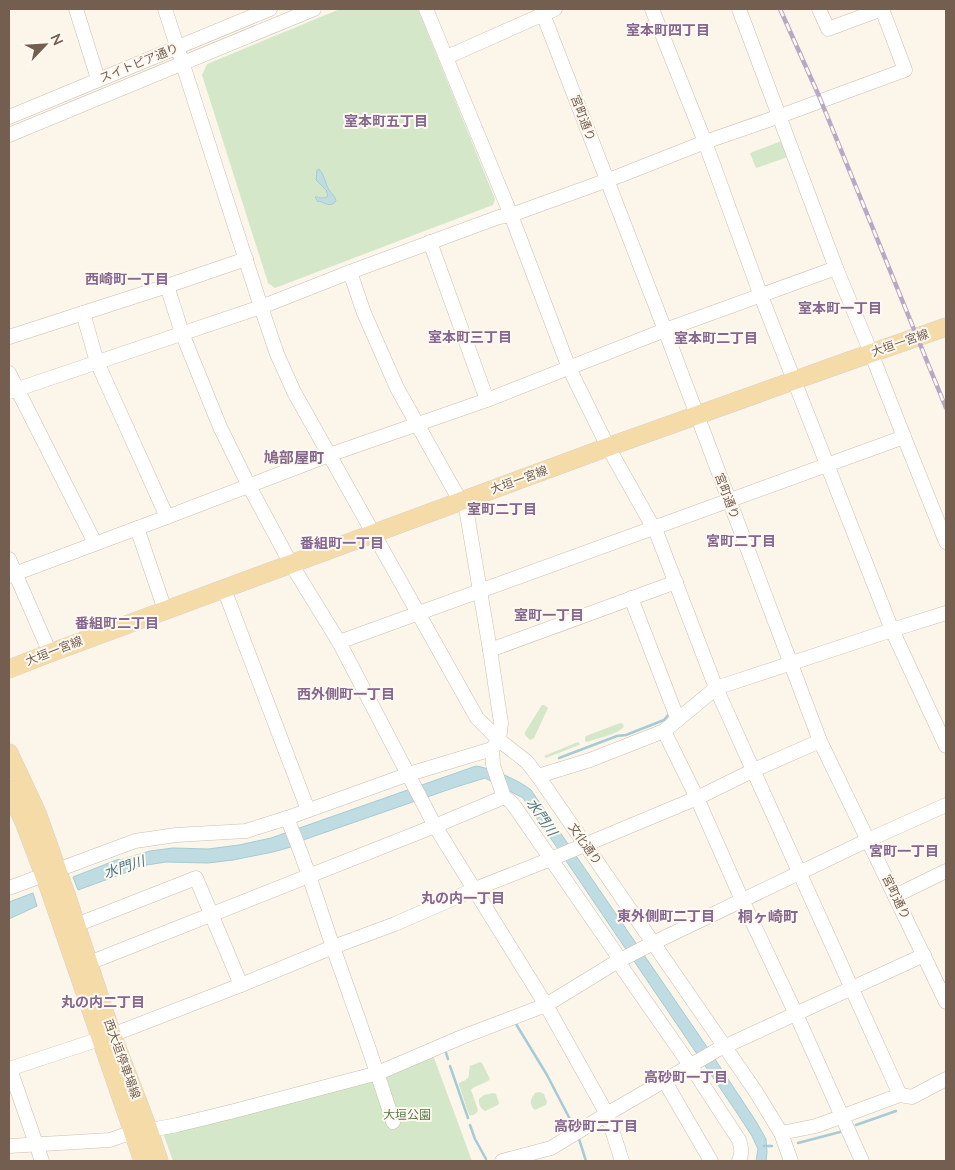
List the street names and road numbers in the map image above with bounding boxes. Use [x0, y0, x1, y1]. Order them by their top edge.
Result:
street label: スイトピア通り [97, 40, 181, 85]
street label: 宮町通り [568, 93, 599, 143]
street label: 大垣一宮線 [869, 326, 931, 359]
street label: 大垣一宮線 [488, 462, 550, 497]
street label: 宮町通り [712, 471, 743, 521]
street label: 大垣一宮線 [23, 633, 85, 668]
street label: 文化通り [565, 820, 605, 868]
street label: 宮町通り [879, 872, 914, 922]
street label: 西大垣停車場線 [101, 1017, 144, 1101]

